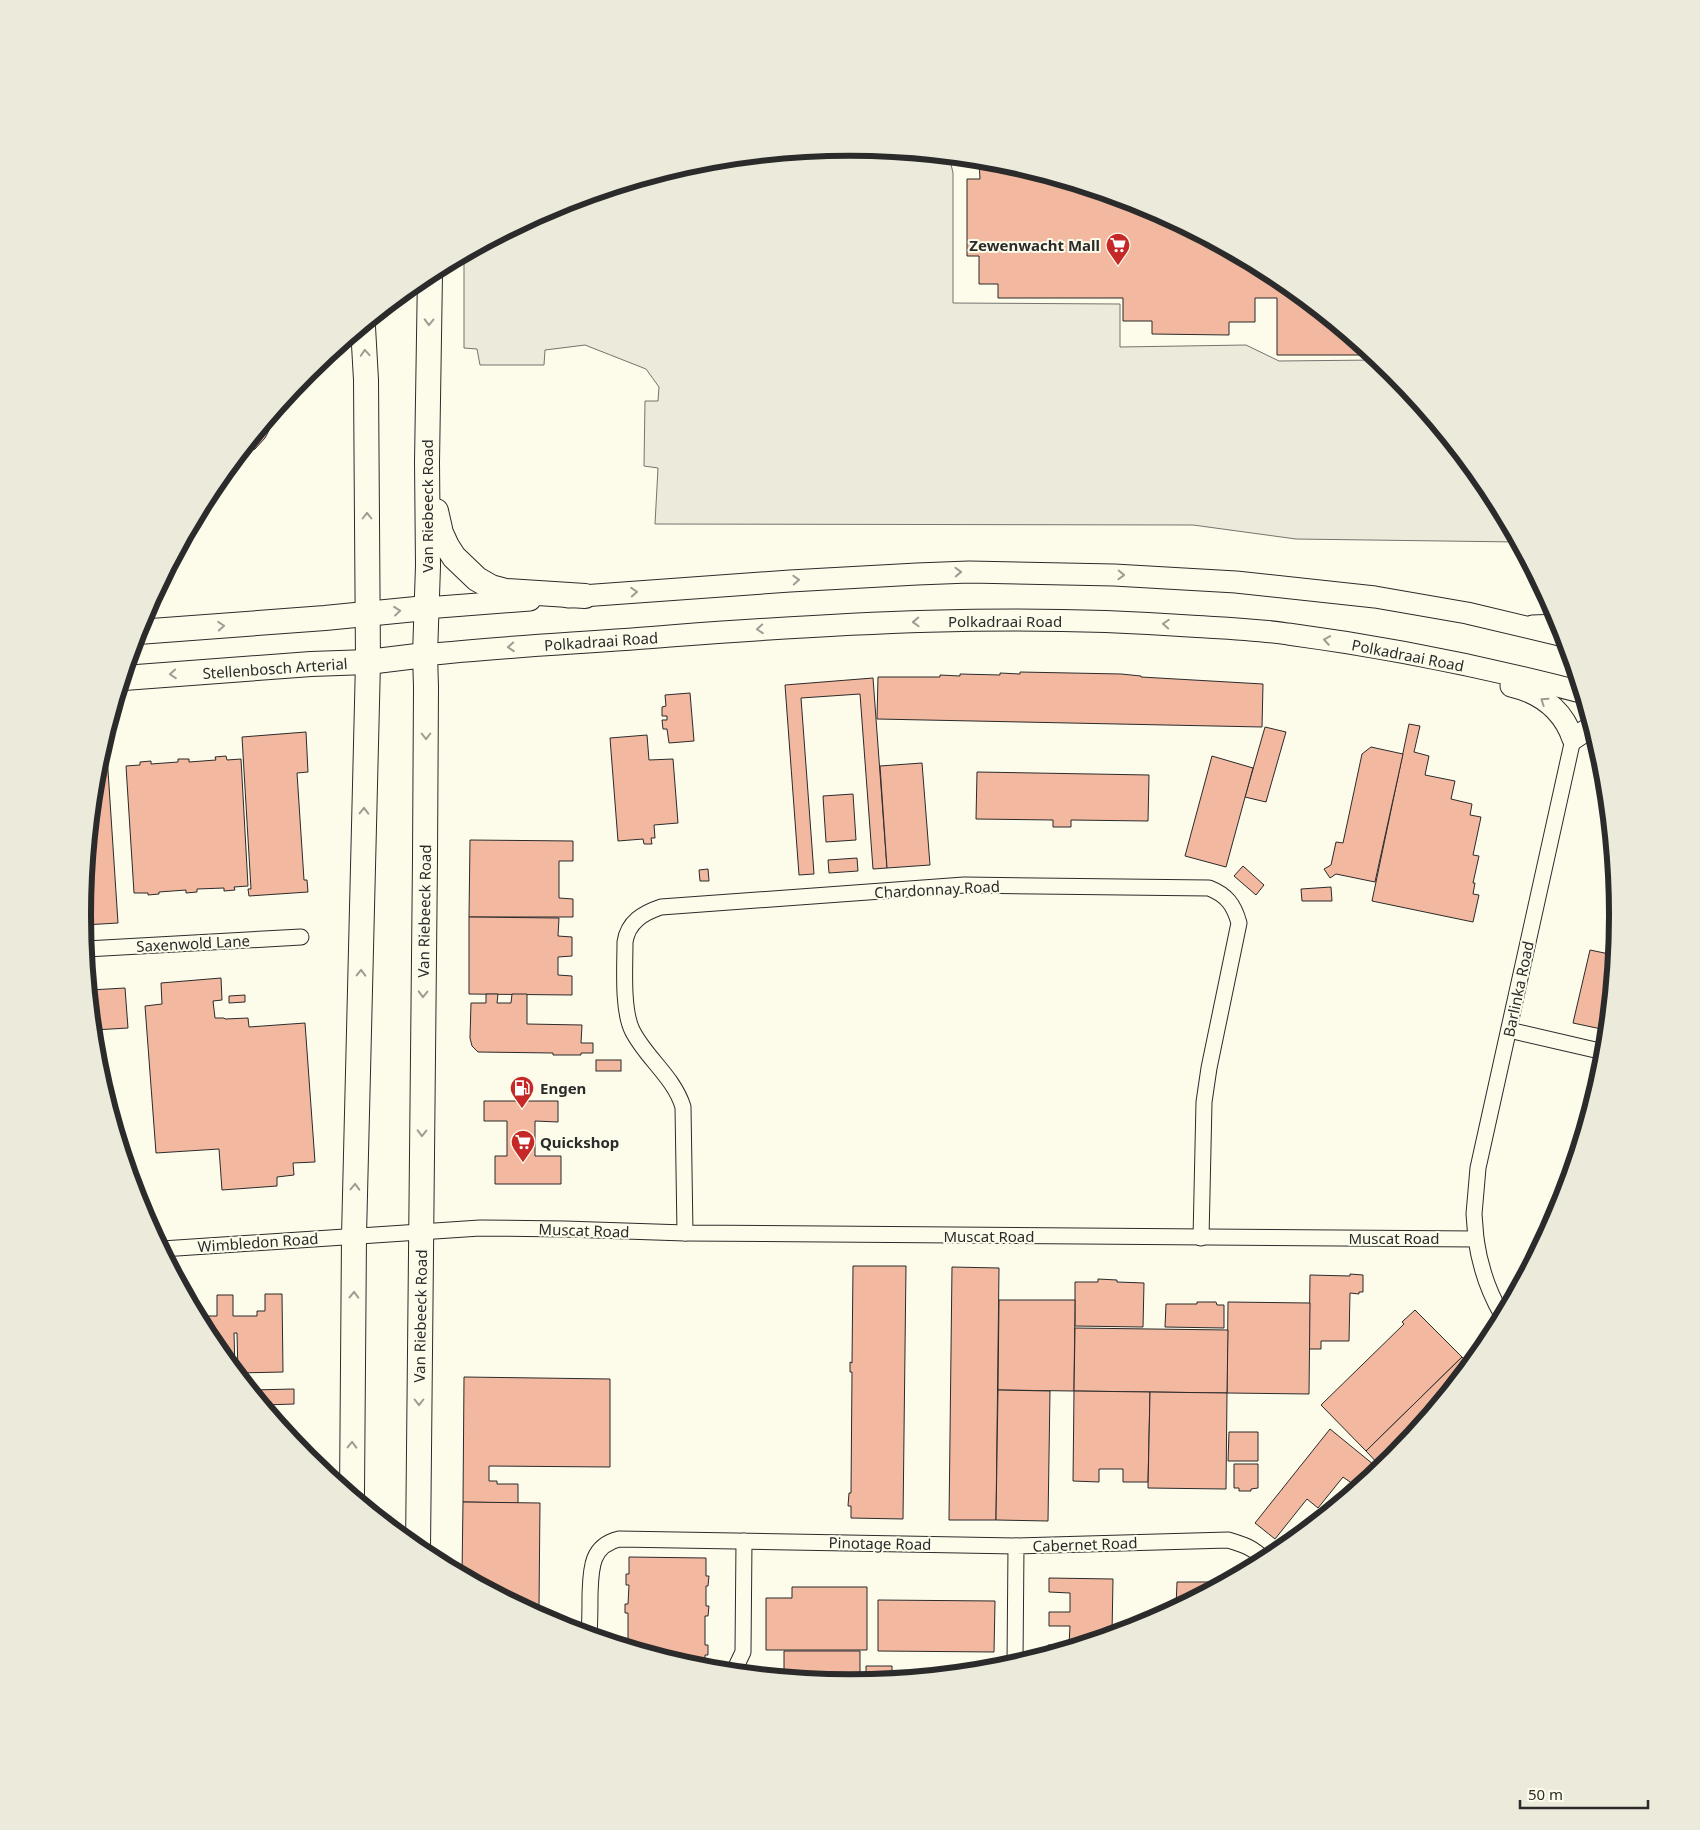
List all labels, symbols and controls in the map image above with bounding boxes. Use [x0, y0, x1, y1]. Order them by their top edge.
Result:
supermarket icon: Zewenwacht Mall [1105, 232, 1131, 266]
place label: Zewenwacht Mall [969, 235, 1100, 255]
one-way arrow [424, 319, 434, 327]
one-way arrow [359, 349, 370, 357]
street label: Van Riebeeck Road [417, 439, 437, 573]
one-way arrow [362, 512, 372, 520]
one-way arrow [955, 567, 963, 578]
one-way arrow [1118, 570, 1125, 580]
one-way arrow [792, 575, 800, 586]
one-way arrow [630, 587, 638, 598]
one-way arrow [393, 606, 401, 617]
street label: Polkadraai Road [948, 611, 1062, 631]
one-way arrow [911, 617, 919, 627]
one-way arrow [1161, 619, 1169, 630]
one-way arrow [217, 620, 225, 631]
one-way arrow [756, 624, 764, 635]
street label: Polkadraai Road [543, 627, 659, 655]
street label: Polkadraai Road [1350, 634, 1466, 676]
one-way arrow [1323, 635, 1331, 646]
one-way arrow [507, 642, 515, 653]
street label: Stellenbosch Arterial [202, 653, 348, 683]
one-way arrow [169, 669, 177, 680]
one-way arrow [1541, 698, 1550, 707]
one-way arrow [421, 732, 431, 740]
one-way arrow [359, 807, 369, 814]
street label: Van Riebeeck Road [413, 844, 435, 978]
street label: Chardonnay Road [874, 876, 1000, 902]
street label: Saxenwold Lane [136, 930, 250, 956]
street label: Barlinka Road [1498, 939, 1538, 1039]
one-way arrow [356, 969, 366, 977]
one-way arrow [418, 990, 429, 998]
fuel station icon: Engen [509, 1075, 535, 1109]
place label: Engen [540, 1078, 586, 1098]
one-way arrow [417, 1129, 427, 1137]
supermarket icon: Quickshop [510, 1129, 536, 1163]
place label: Quickshop [540, 1132, 619, 1152]
one-way arrow [350, 1183, 361, 1191]
street label: Muscat Road [538, 1218, 630, 1242]
street label: Muscat Road [943, 1226, 1035, 1246]
street label: Wimbledon Road [197, 1228, 319, 1256]
street label: Muscat Road [1348, 1228, 1440, 1248]
street label: Van Riebeeck Road [409, 1249, 431, 1383]
one-way arrow [348, 1291, 359, 1299]
one-way arrow [414, 1399, 424, 1407]
one-way arrow [347, 1441, 357, 1449]
street label: Pinotage Road [828, 1532, 932, 1554]
street label: Cabernet Road [1032, 1532, 1138, 1556]
scale bar [1520, 1778, 1648, 1810]
text: 50 m [1528, 1784, 1563, 1804]

